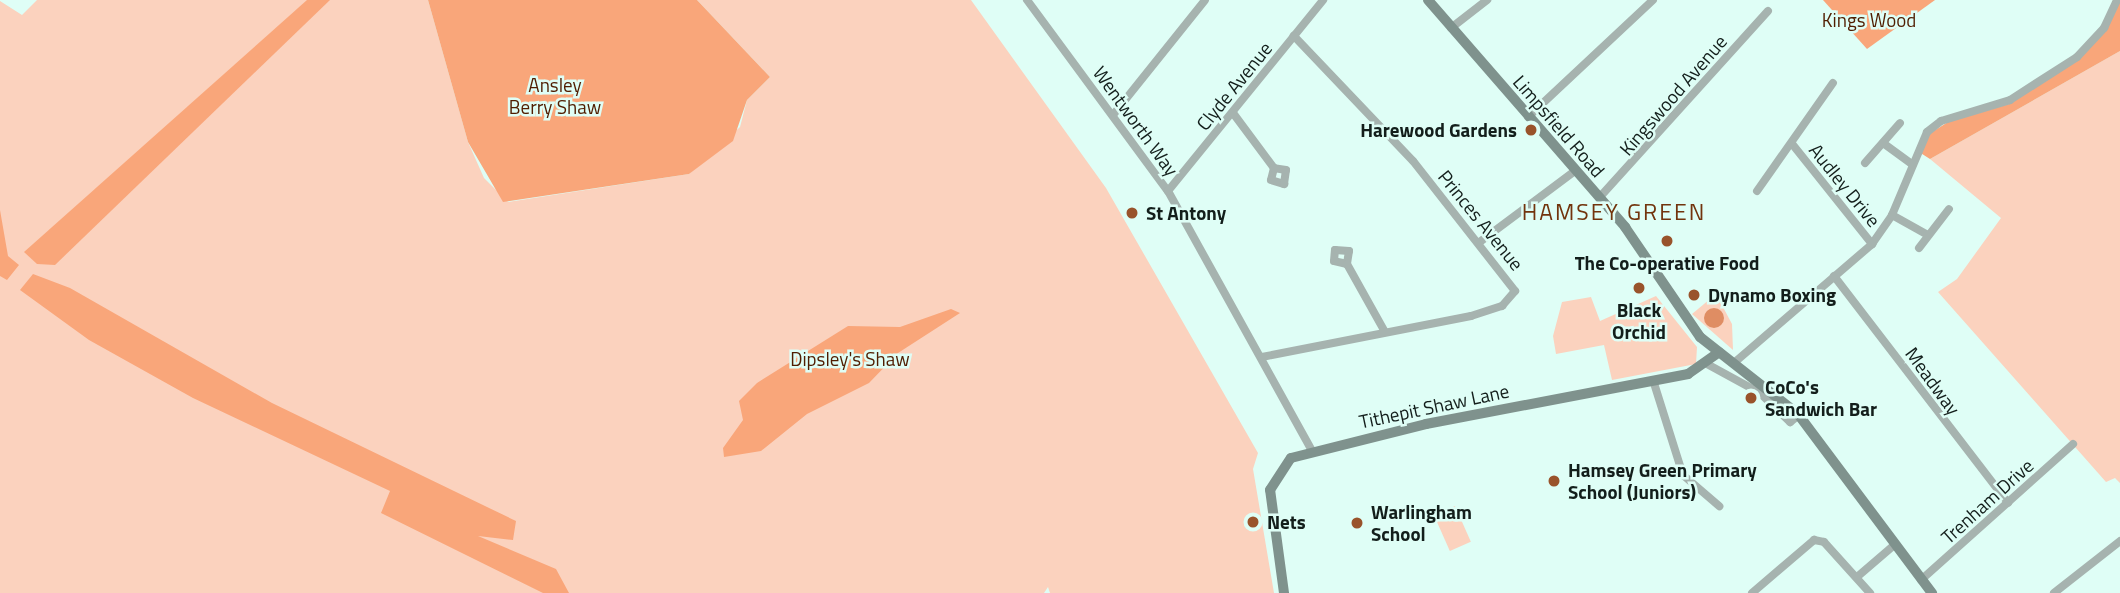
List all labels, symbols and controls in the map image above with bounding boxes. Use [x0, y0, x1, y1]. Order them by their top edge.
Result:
park label: Kings Wood [1822, 9, 1916, 31]
street label: Kingswood Avenue [1615, 30, 1731, 160]
street label: Clyde Avenue [1191, 37, 1277, 135]
street label: Wentworth Way [1089, 62, 1183, 180]
street label: Limpsfield Road [1508, 70, 1610, 182]
park label: Ansley Berry Shaw [509, 74, 601, 118]
place label: Harewood Gardens [1360, 119, 1517, 141]
marker: Harewood Gardens [1523, 122, 1539, 138]
street label: Audley Drive [1805, 139, 1885, 231]
street label: Princes Avenue [1434, 165, 1528, 275]
district label: HAMSEY GREEN [1523, 198, 1705, 226]
place label: St Antony [1146, 202, 1226, 224]
marker: St Antony [1124, 205, 1140, 221]
marker: The Co-operative Food [1659, 233, 1675, 249]
place label: The Co-operative Food [1575, 252, 1759, 274]
marker: Black Orchid [1631, 280, 1647, 296]
place label: Dynamo Boxing [1708, 284, 1836, 306]
marker: Dynamo Boxing [1686, 287, 1702, 303]
place label: Black Orchid [1612, 299, 1666, 343]
street label: Meadway [1901, 343, 1965, 419]
park label: Dipsley's Shaw [790, 348, 910, 370]
place label: CoCo's Sandwich Bar [1765, 376, 1877, 420]
street label: Tithepit Shaw Lane [1357, 379, 1511, 433]
marker: CoCo's Sandwich Bar [1743, 390, 1759, 406]
street label: Trenham Drive [1936, 454, 2038, 548]
place label: Hamsey Green Primary School (Juniors) [1568, 459, 1757, 503]
marker: Hamsey Green Primary School (Juniors) [1546, 473, 1562, 489]
place label: Warlingham School [1371, 501, 1472, 545]
place label: Nets [1267, 511, 1306, 533]
marker: Nets [1245, 514, 1261, 530]
marker: Warlingham School [1349, 515, 1365, 531]

